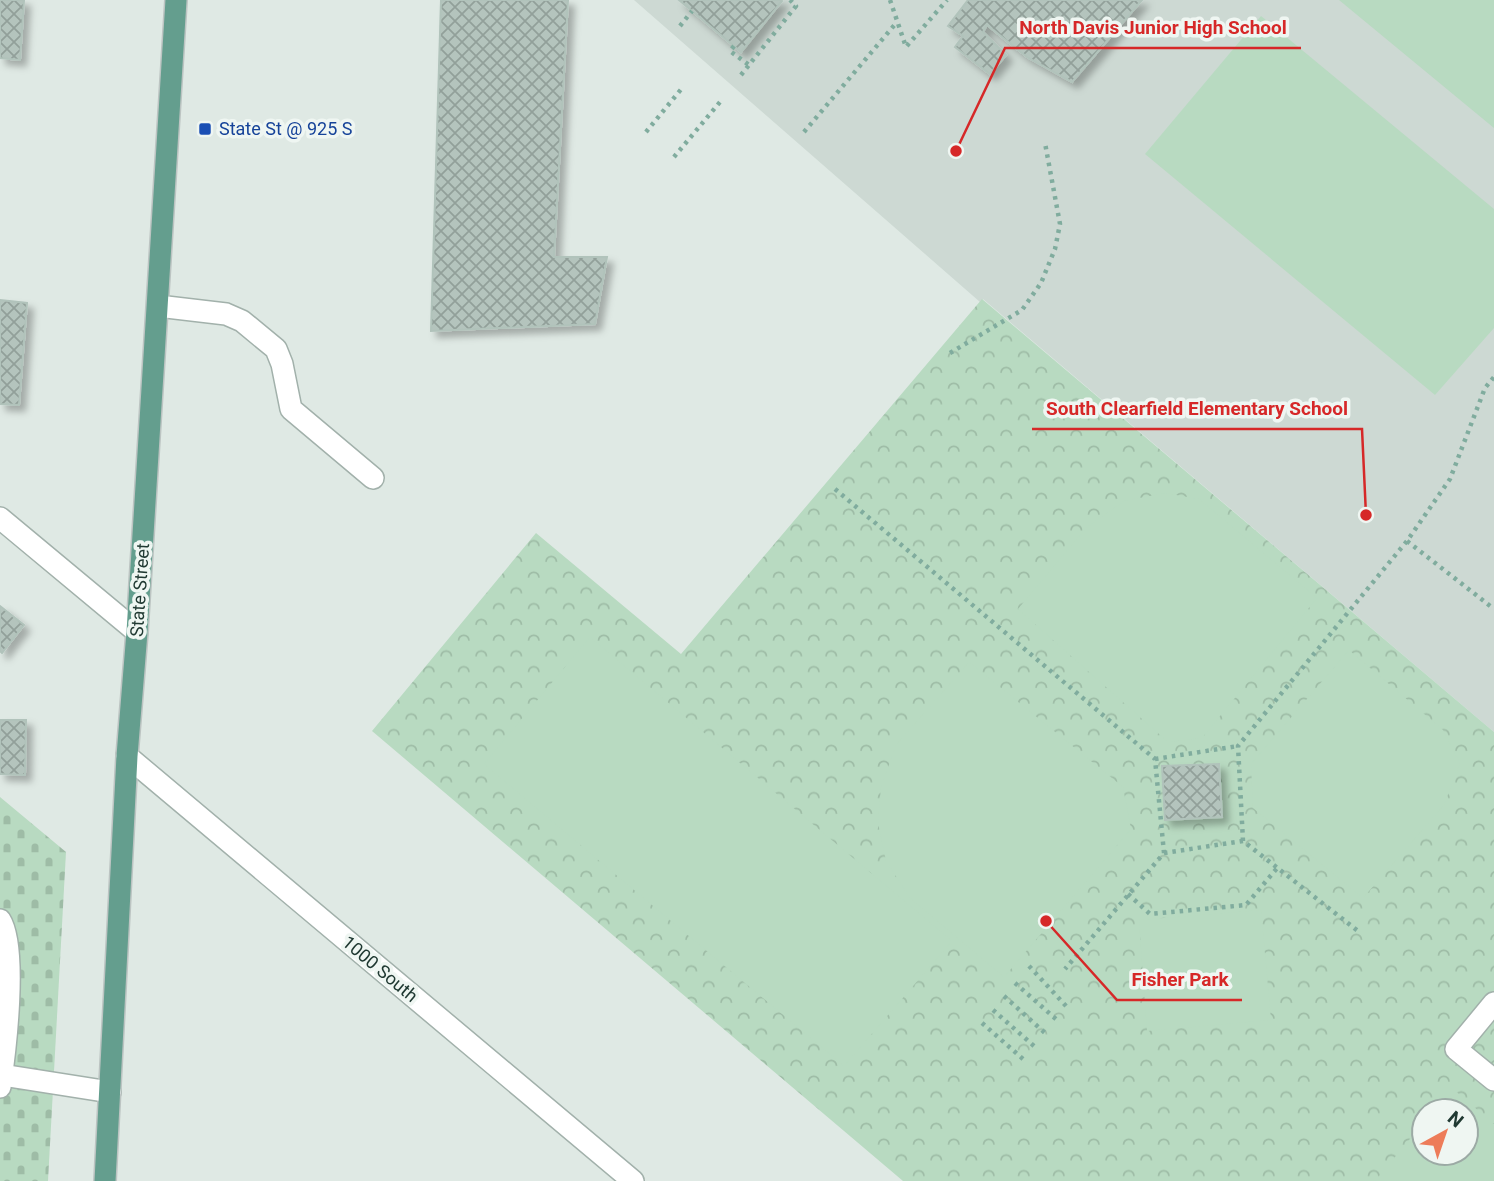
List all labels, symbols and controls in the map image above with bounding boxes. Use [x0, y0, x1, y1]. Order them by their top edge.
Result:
callout: North Davis Junior High School [1005, 8, 1301, 48]
text: North Davis Junior High School [1019, 16, 1287, 39]
place label: State St @ 925 S [219, 118, 353, 139]
marker: State St @ 925 S [197, 121, 213, 137]
callout: South Clearfield Elementary School [1032, 389, 1362, 429]
text: South Clearfield Elementary School [1046, 397, 1348, 420]
street label: State Street [126, 542, 153, 637]
street label: 1000 South [338, 931, 422, 1006]
callout: Fisher Park [1117, 960, 1242, 1000]
text: Fisher Park [1131, 968, 1229, 991]
north arrow [1410, 1097, 1480, 1167]
text: N [1443, 1106, 1468, 1132]

